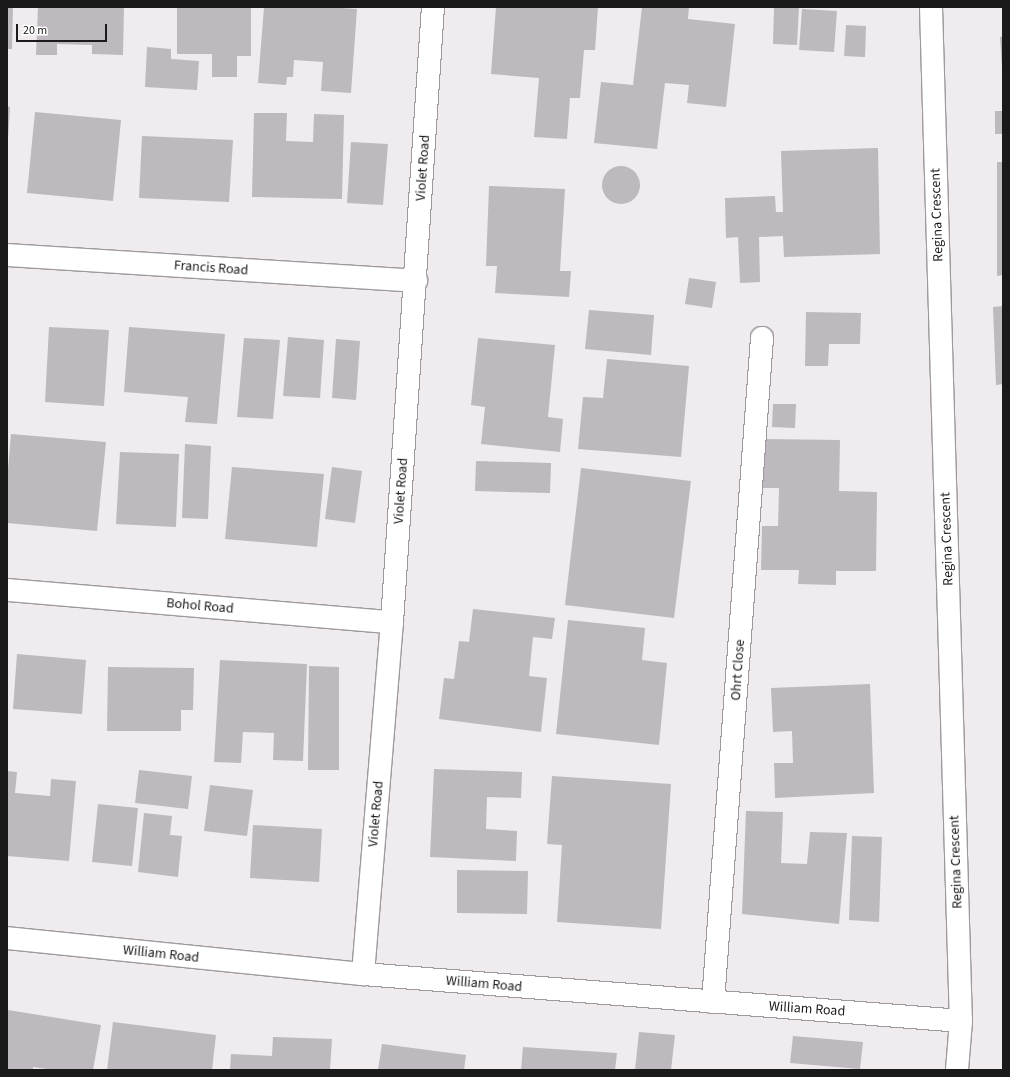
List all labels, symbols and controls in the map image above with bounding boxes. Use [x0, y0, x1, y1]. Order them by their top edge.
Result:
scale bar [18, 16, 109, 42]
text: 20 m [23, 22, 47, 39]
street label: Violet Road [412, 134, 434, 202]
street label: Regina Crescent [927, 168, 947, 262]
street label: Francis Road [173, 257, 249, 279]
street label: Violet Road [390, 457, 412, 525]
street label: Regina Crescent [937, 492, 957, 586]
street label: Bohol Road [166, 595, 234, 617]
street label: Ohrt Close [727, 639, 749, 701]
street label: Violet Road [365, 780, 387, 848]
street label: Regina Crescent [946, 815, 966, 909]
street label: William Road [122, 942, 200, 966]
street label: William Road [445, 972, 523, 996]
street label: William Road [768, 998, 846, 1020]

